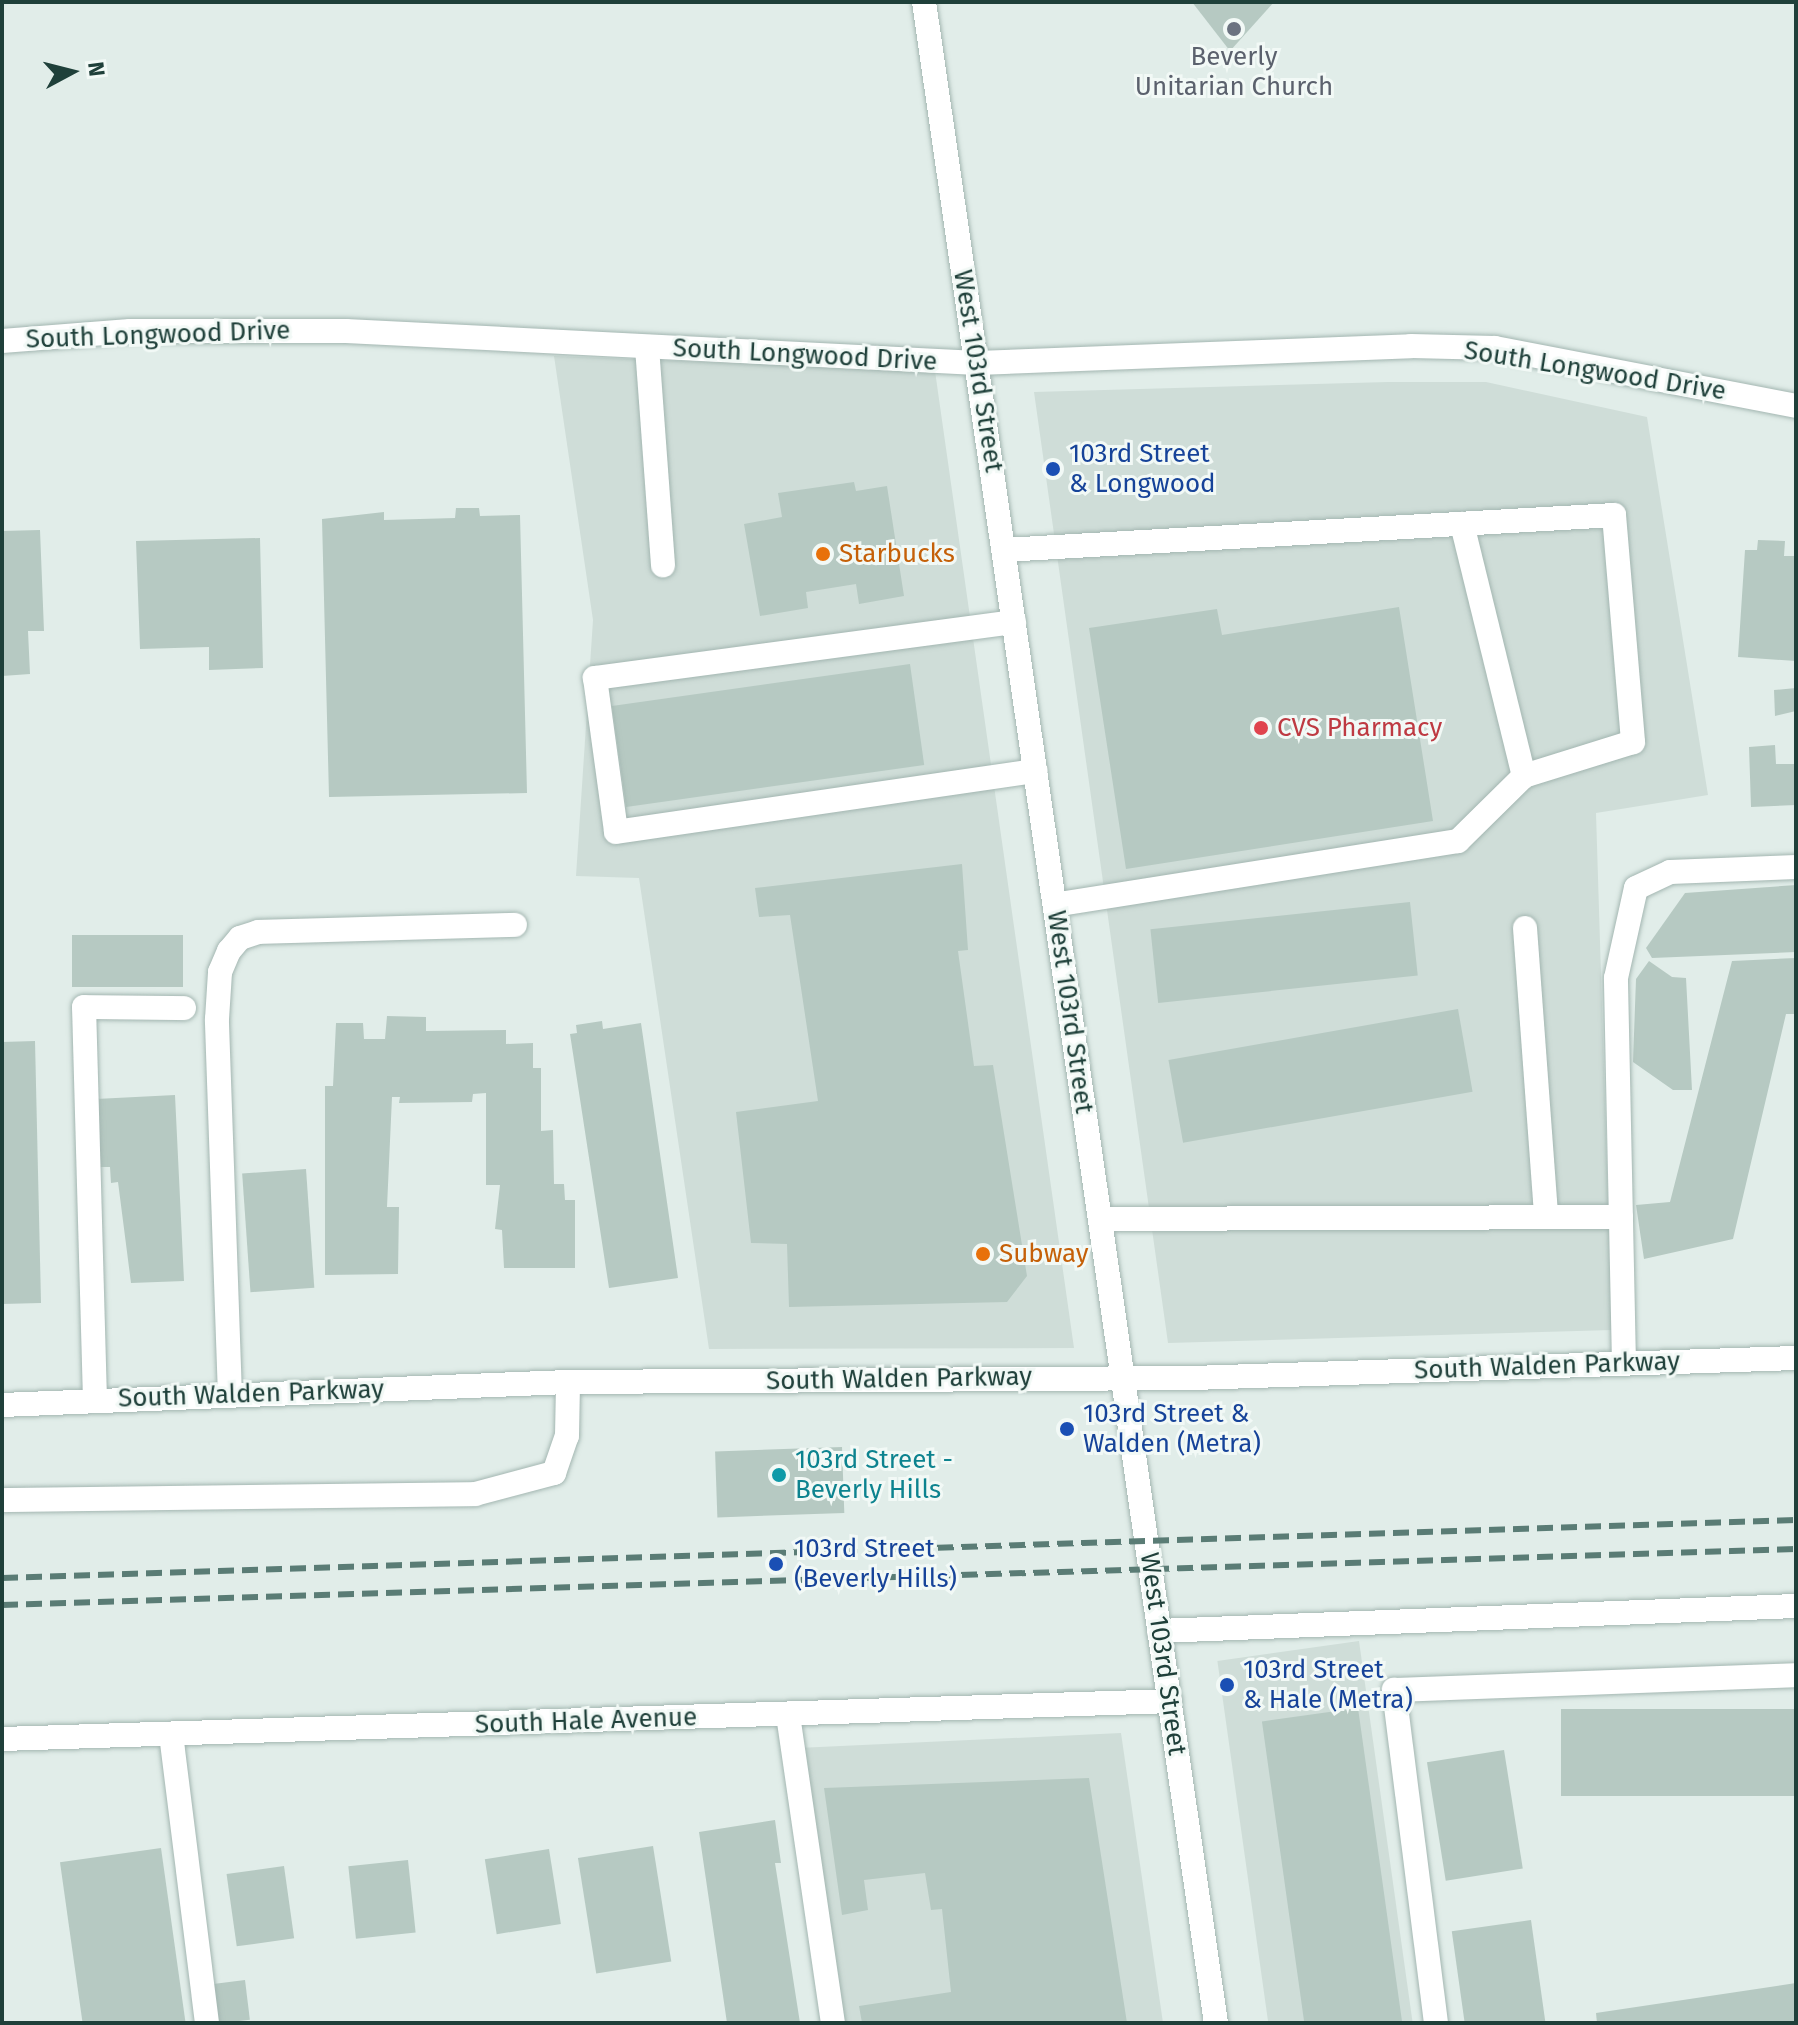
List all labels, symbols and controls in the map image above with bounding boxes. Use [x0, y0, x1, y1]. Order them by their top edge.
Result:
marker: Beverly Unitarian Church [1225, 20, 1243, 38]
north arrow [32, 32, 112, 112]
place label: Beverly Unitarian Church [1135, 41, 1333, 102]
text: N [82, 60, 111, 78]
street label: West 103rd Street [947, 268, 1009, 474]
street label: South Longwood Drive [25, 315, 291, 355]
street label: South Longwood Drive [672, 332, 938, 378]
street label: South Longwood Drive [1462, 335, 1728, 407]
place label: 103rd Street & Longwood [1069, 438, 1216, 500]
marker: 103rd Street & Longwood [1044, 460, 1062, 478]
place label: Starbucks [839, 538, 955, 570]
marker: Starbucks [814, 545, 832, 563]
place label: CVS Pharmacy [1277, 712, 1442, 744]
marker: CVS Pharmacy [1252, 719, 1270, 737]
street label: West 103rd Street [1040, 909, 1100, 1115]
place label: Subway [999, 1238, 1089, 1270]
marker: Subway [974, 1245, 992, 1263]
street label: South Walden Parkway [1414, 1346, 1680, 1386]
street label: South Walden Parkway [766, 1361, 1032, 1397]
street label: South Walden Parkway [118, 1374, 384, 1414]
place label: 103rd Street & Walden (Metra) [1083, 1398, 1261, 1460]
marker: 103rd Street & Walden (Metra) [1058, 1420, 1076, 1438]
place label: 103rd Street - Beverly Hills [795, 1444, 953, 1506]
marker: 103rd Street - Beverly Hills [770, 1466, 788, 1484]
place label: 103rd Street (Beverly Hills) [794, 1533, 957, 1594]
street label: West 103rd Street [1133, 1551, 1193, 1757]
marker: 103rd Street (Beverly Hills) [765, 1553, 787, 1575]
place label: 103rd Street & Hale (Metra) [1243, 1654, 1413, 1716]
marker: 103rd Street & Hale (Metra) [1218, 1676, 1236, 1694]
street label: South Hale Avenue [474, 1702, 698, 1740]

